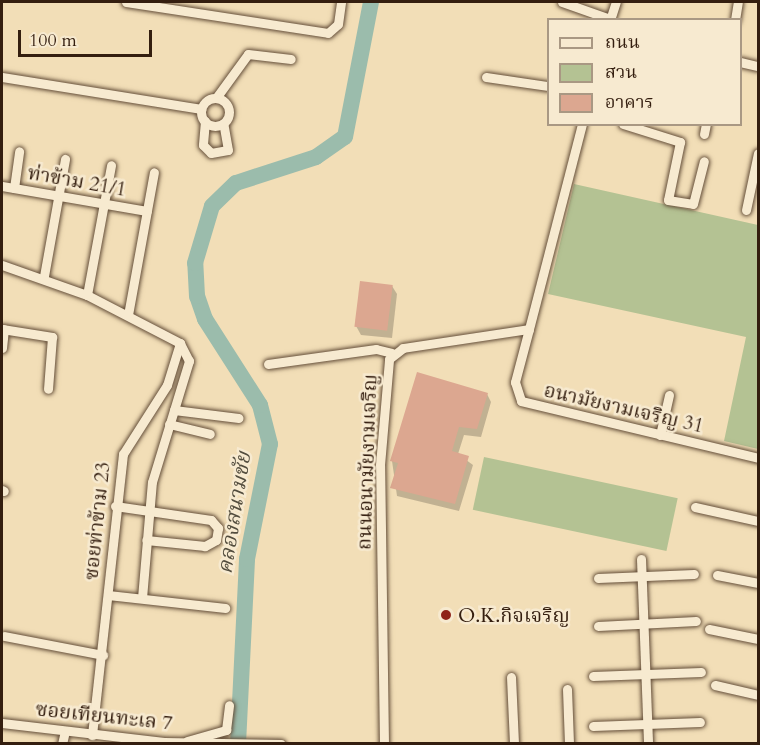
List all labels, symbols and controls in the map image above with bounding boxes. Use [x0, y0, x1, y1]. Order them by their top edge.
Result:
scale bar [21, 18, 154, 56]
legend [547, 18, 742, 126]
text: 100 m [29, 28, 77, 53]
text: ถนน [605, 30, 640, 55]
text: สวน [605, 60, 637, 85]
text: อาคาร [605, 90, 654, 115]
street label: ท่าข้าม 21/1 [26, 161, 128, 201]
street label: ถนนอนามัยงามเจริญ [352, 374, 382, 550]
street label: อนามัยงามเจริญ 31 [542, 378, 706, 438]
water label: คลองสนามชัย [213, 450, 257, 576]
street label: ซอยท่าข้าม 23 [79, 461, 115, 581]
place label: O.K.กิจเจริญ [458, 603, 570, 627]
marker: O.K.กิจเจริญ [439, 608, 453, 622]
street label: ซอยเทียนทะเล 7 [34, 697, 174, 735]

